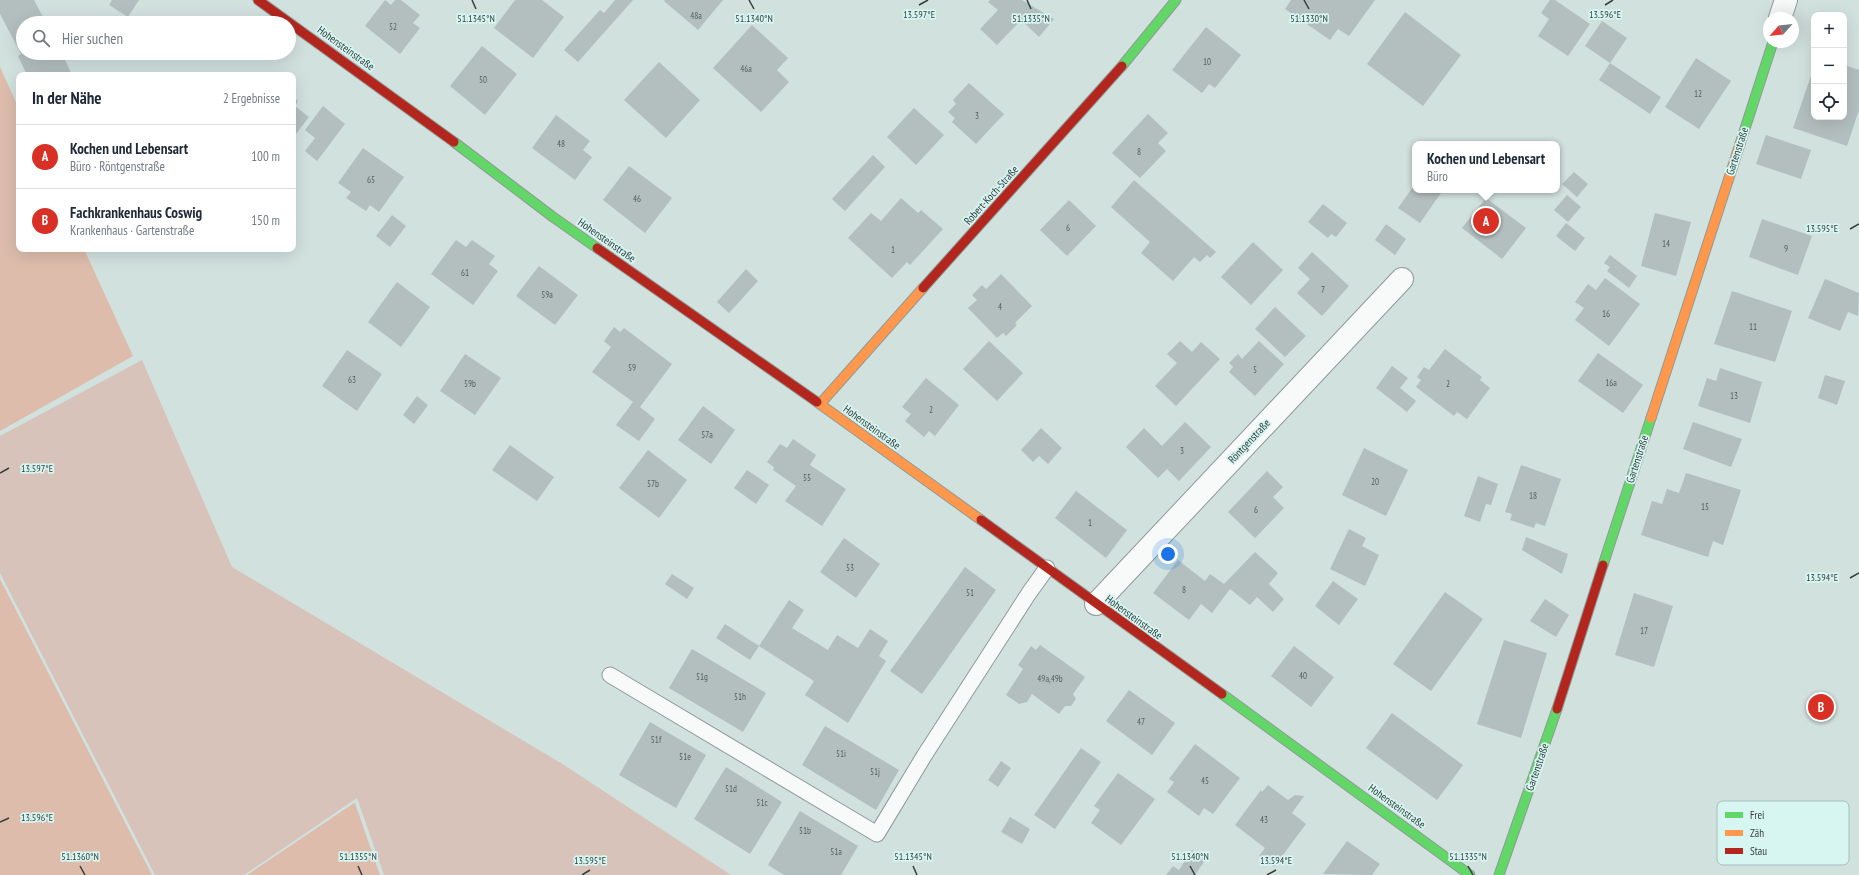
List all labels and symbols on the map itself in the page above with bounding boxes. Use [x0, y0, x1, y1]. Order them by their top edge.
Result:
text: 13.597°E [903, 8, 935, 21]
text: 13.596°E [1589, 8, 1621, 21]
house number: 48a [690, 10, 702, 21]
text: 51.1345°N [457, 12, 495, 25]
text: 51.1340°N [735, 12, 773, 25]
text: 51.1335°N [1012, 12, 1050, 25]
text: 51.1330°N [1290, 12, 1328, 25]
north arrow [1763, 12, 1799, 48]
house number: 52 [389, 21, 397, 32]
street label: Hohensteinstraße [315, 23, 378, 74]
house number: 10 [1203, 56, 1211, 67]
house number: 46a [740, 63, 752, 74]
house number: 50 [479, 74, 487, 85]
house number: 12 [1694, 88, 1702, 99]
house number: 3 [975, 110, 979, 121]
street label: Gartenstraße [1723, 125, 1751, 177]
house number: 48 [557, 138, 565, 149]
house number: 8 [1137, 146, 1141, 157]
street label: Robert-Koch-Straße [961, 162, 1022, 228]
house number: 65 [367, 174, 375, 185]
house number: 46 [633, 193, 641, 204]
pin: A [1473, 206, 1499, 236]
street label: Hohensteinstraße [575, 215, 639, 265]
house number: 6 [1066, 222, 1070, 233]
text: 13.595°E [1806, 222, 1838, 235]
house number: 14 [1662, 238, 1670, 249]
house number: 9 [1784, 243, 1788, 254]
house number: 1 [891, 244, 895, 255]
house number: 61 [461, 267, 469, 278]
house number: 7 [1321, 284, 1325, 295]
house number: 59a [541, 289, 553, 300]
house number: 4 [998, 301, 1002, 312]
house number: 16 [1602, 308, 1610, 319]
house number: 11 [1749, 321, 1757, 332]
house number: 59 [628, 362, 636, 373]
house number: 5 [1253, 364, 1257, 375]
house number: 63 [348, 374, 356, 385]
house number: 16a [1605, 377, 1617, 388]
house number: 59b [464, 378, 476, 389]
house number: 2 [1446, 378, 1450, 389]
house number: 13 [1730, 390, 1738, 401]
street label: Hohensteinstraße [841, 402, 904, 453]
house number: 2 [929, 404, 933, 415]
street label: Röntgenstraße [1225, 416, 1273, 466]
house number: 57a [701, 429, 713, 440]
street label: Gartenstraße [1623, 433, 1651, 485]
house number: 3 [1180, 445, 1184, 456]
text: 13.597°E [21, 462, 53, 475]
house number: 55 [803, 472, 811, 483]
house number: 20 [1371, 476, 1379, 487]
house number: 57b [647, 478, 659, 489]
house number: 18 [1529, 490, 1537, 501]
house number: 15 [1701, 501, 1709, 512]
house number: 6 [1254, 504, 1258, 515]
house number: 1 [1088, 517, 1092, 528]
your location [1158, 544, 1178, 564]
house number: 53 [846, 562, 854, 573]
text: 13.594°E [1806, 571, 1838, 584]
house number: 8 [1182, 584, 1186, 595]
house number: 51 [966, 587, 974, 598]
street label: Hohensteinstraße [1103, 592, 1166, 643]
house number: 17 [1640, 625, 1648, 636]
house number: 40 [1299, 670, 1307, 681]
house number: 51g [696, 671, 708, 682]
house number: 49a,49b [1037, 673, 1063, 684]
house number: 51h [734, 691, 746, 702]
pin: B [1808, 692, 1834, 722]
house number: 47 [1137, 716, 1145, 727]
house number: 51f [651, 734, 662, 745]
street label: Gartenstraße [1522, 741, 1552, 793]
house number: 51i [836, 748, 846, 759]
house number: 51e [679, 751, 691, 762]
house number: 51j [870, 766, 880, 778]
house number: 45 [1201, 775, 1209, 786]
street label: Hohensteinstraße [1366, 781, 1429, 832]
house number: 51d [725, 783, 737, 794]
house number: 51c [756, 797, 768, 808]
legend [1717, 801, 1849, 865]
text: Frei [1750, 808, 1765, 822]
text: 13.596°E [21, 811, 53, 824]
house number: 43 [1260, 814, 1268, 825]
house number: 51b [799, 825, 811, 836]
text: Zäh [1750, 826, 1764, 840]
text: Stau [1750, 844, 1767, 858]
house number: 51a [830, 846, 842, 857]
text: 51.1360°N [61, 850, 99, 863]
text: 51.1355°N [339, 850, 377, 863]
text: 51.1345°N [894, 850, 932, 863]
text: 51.1340°N [1171, 850, 1209, 863]
text: 51.1335°N [1449, 850, 1487, 863]
text: 13.595°E [574, 854, 606, 867]
text: 13.594°E [1260, 854, 1292, 867]

